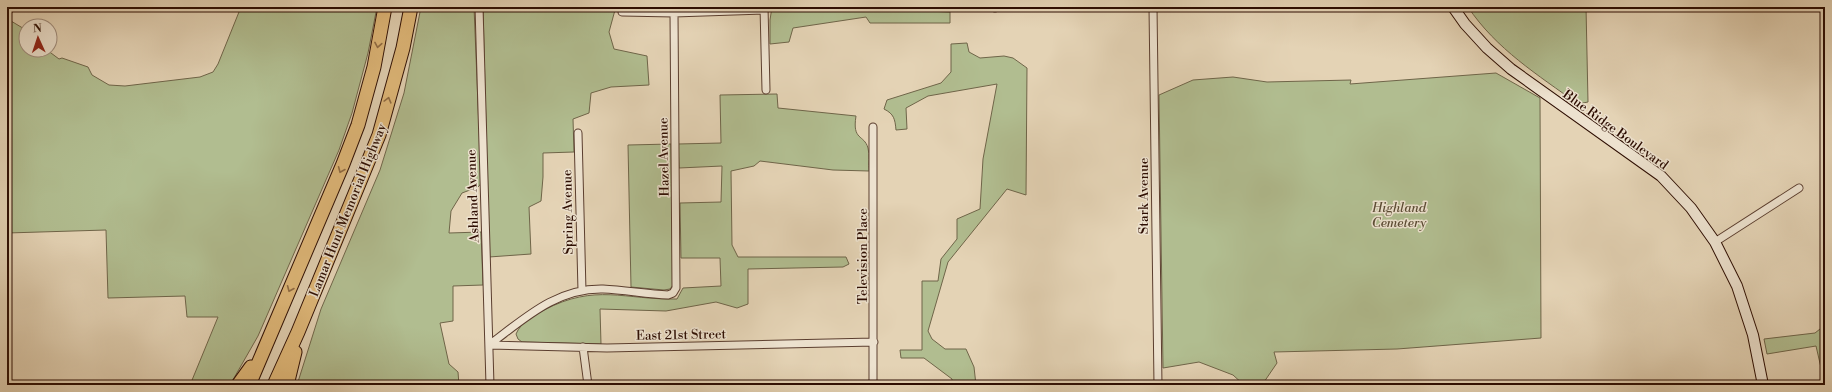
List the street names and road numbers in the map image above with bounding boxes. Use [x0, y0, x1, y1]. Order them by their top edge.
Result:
street label: Blue Ridge Boulevard [1559, 86, 1672, 174]
street label: Hazel Avenue [655, 117, 673, 197]
street label: Lamar Hunt Memorial Highway [306, 121, 390, 299]
street label: Ashland Avenue [463, 149, 483, 244]
street label: Stark Avenue [1136, 157, 1152, 234]
street label: Spring Avenue [559, 169, 577, 255]
street label: Television Place [855, 208, 871, 304]
street label: East 21st Street [636, 326, 727, 344]

